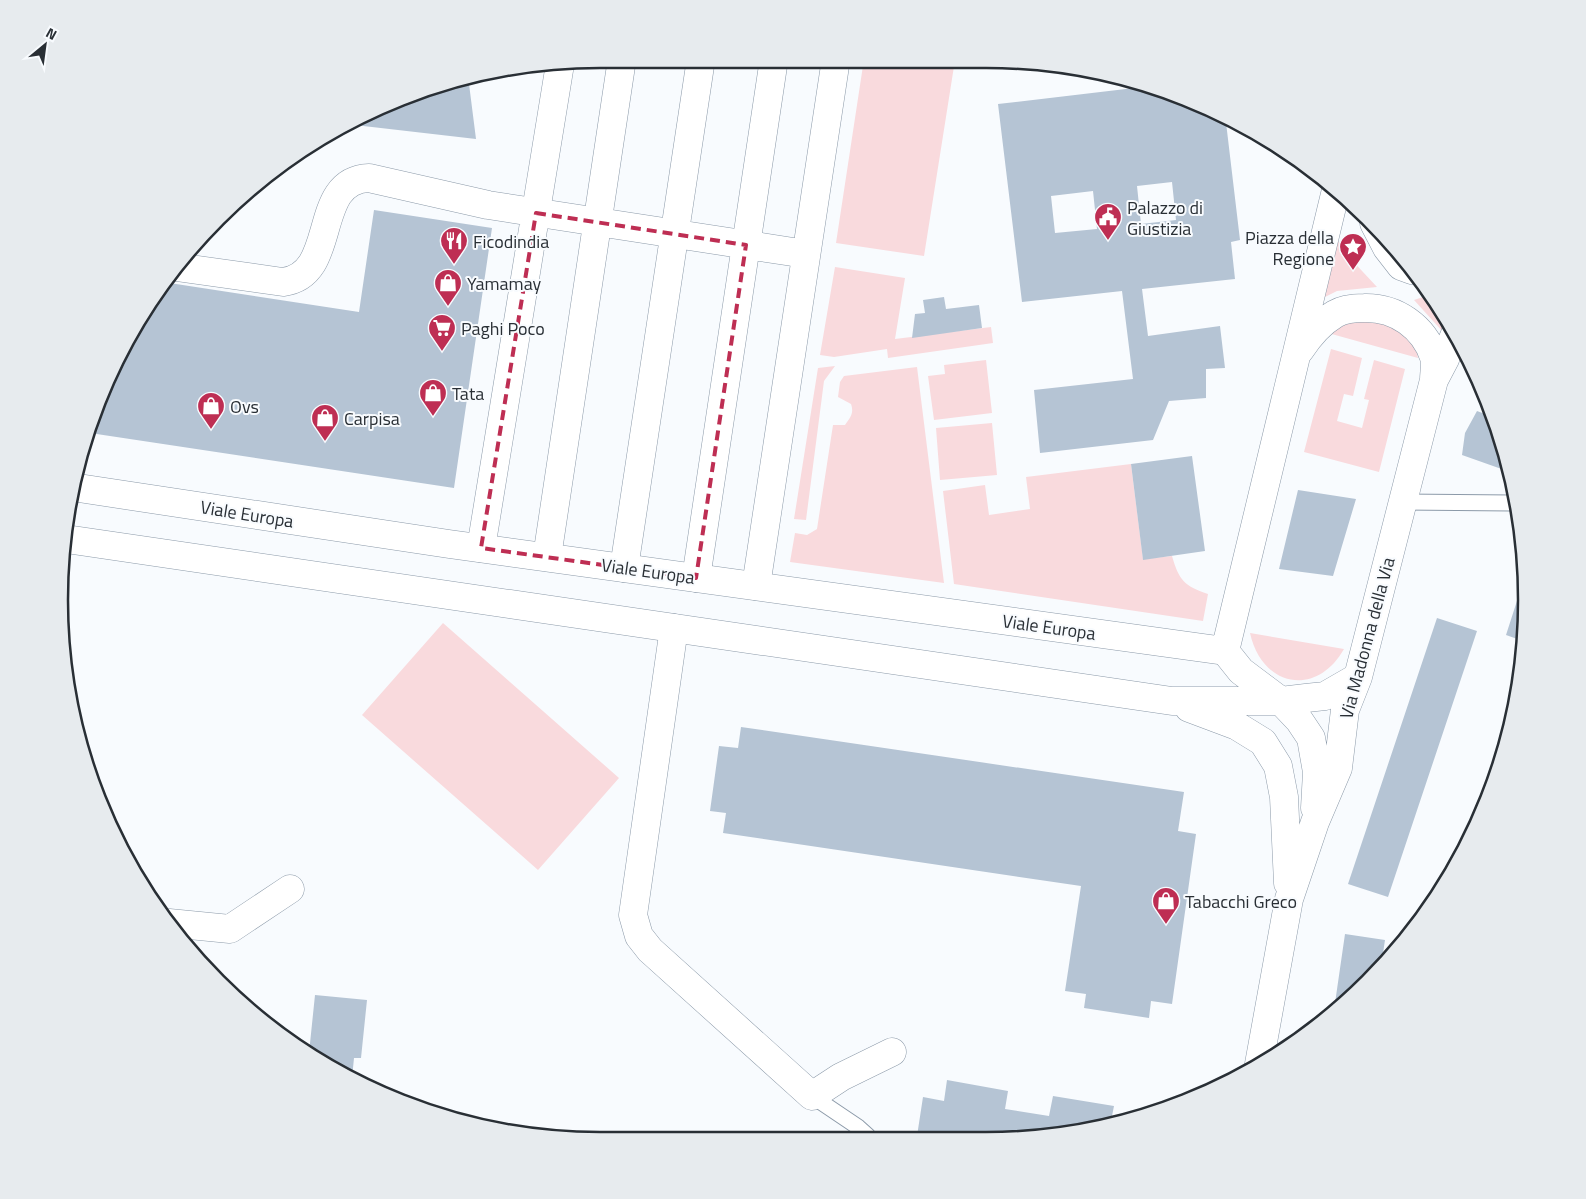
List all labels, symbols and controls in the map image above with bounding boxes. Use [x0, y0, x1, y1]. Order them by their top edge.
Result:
north arrow [20, 20, 70, 70]
text: N [42, 22, 61, 45]
place label: Palazzo di Giustizia [1127, 194, 1203, 242]
public building icon: Palazzo di Giustizia [1093, 202, 1123, 241]
place label: Piazza della Regione [1245, 224, 1334, 272]
restaurant icon: Ficodindia [439, 226, 469, 265]
place label: Ficodindia [473, 228, 549, 255]
place icon: Piazza della Regione [1338, 232, 1368, 271]
shop icon: Yamamay [433, 268, 463, 307]
place label: Yamamay [467, 270, 542, 297]
supermarket icon: Paghi Poco [427, 313, 457, 352]
place label: Paghi Poco [461, 315, 545, 342]
shop icon: Tata [418, 378, 448, 417]
place label: Tata [452, 380, 484, 407]
shop icon: Ovs [196, 391, 226, 430]
place label: Ovs [230, 393, 259, 420]
shop icon: Carpisa [310, 403, 340, 442]
place label: Carpisa [344, 405, 400, 432]
street label: Viale Europa [198, 493, 296, 535]
street label: Viale Europa [600, 551, 696, 591]
street label: Via Madonna della Via [1332, 554, 1402, 722]
street label: Viale Europa [1001, 607, 1097, 647]
shop icon: Tabacchi Greco [1151, 886, 1181, 925]
place label: Tabacchi Greco [1185, 888, 1297, 915]

